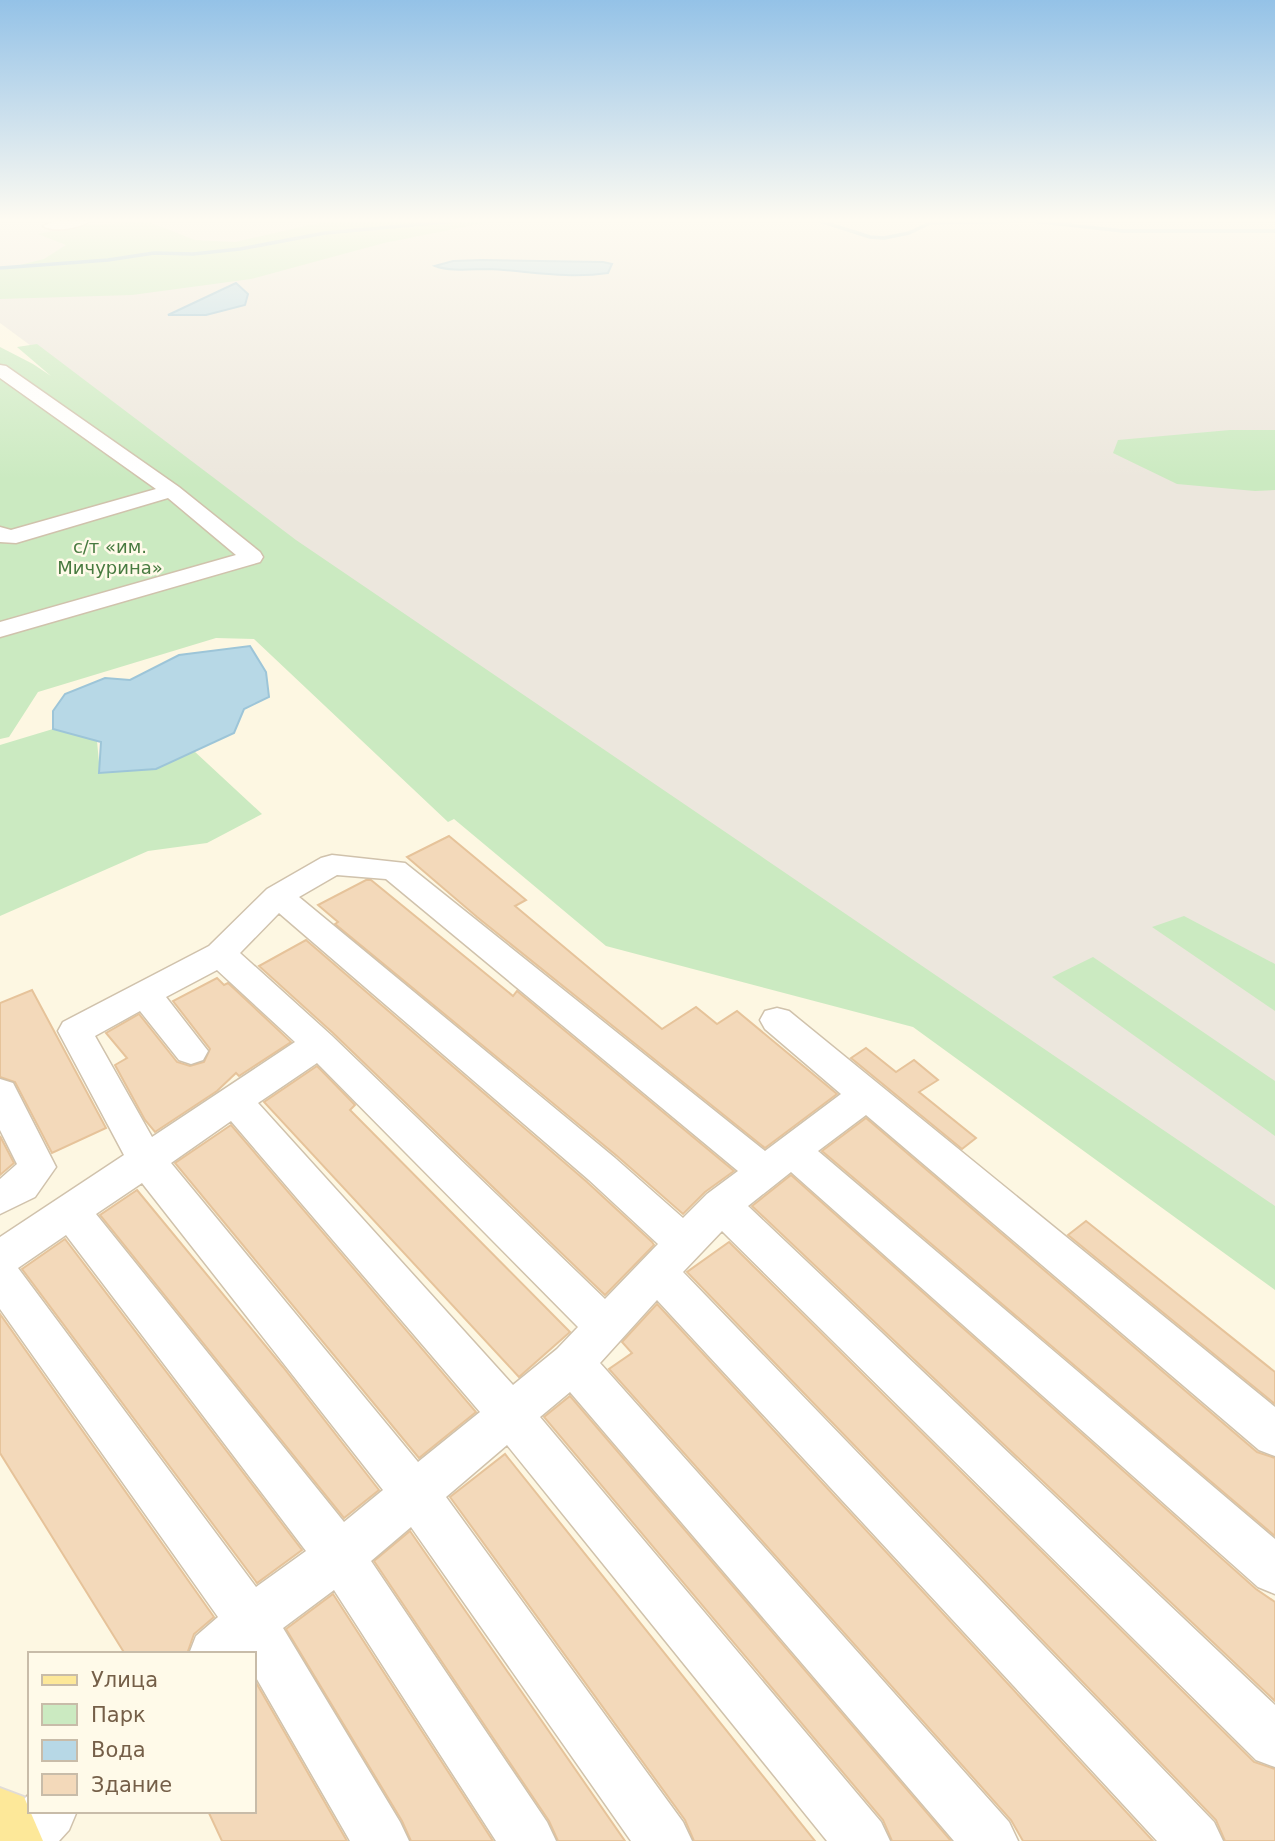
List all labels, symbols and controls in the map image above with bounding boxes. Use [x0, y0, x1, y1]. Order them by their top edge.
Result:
park label: с/т «им. Мичурина» [57, 536, 163, 578]
legend [28, 1652, 256, 1813]
text: Улица [91, 1668, 158, 1692]
text: Парк [91, 1703, 146, 1727]
text: Вода [91, 1738, 146, 1762]
text: Здание [91, 1773, 172, 1797]

